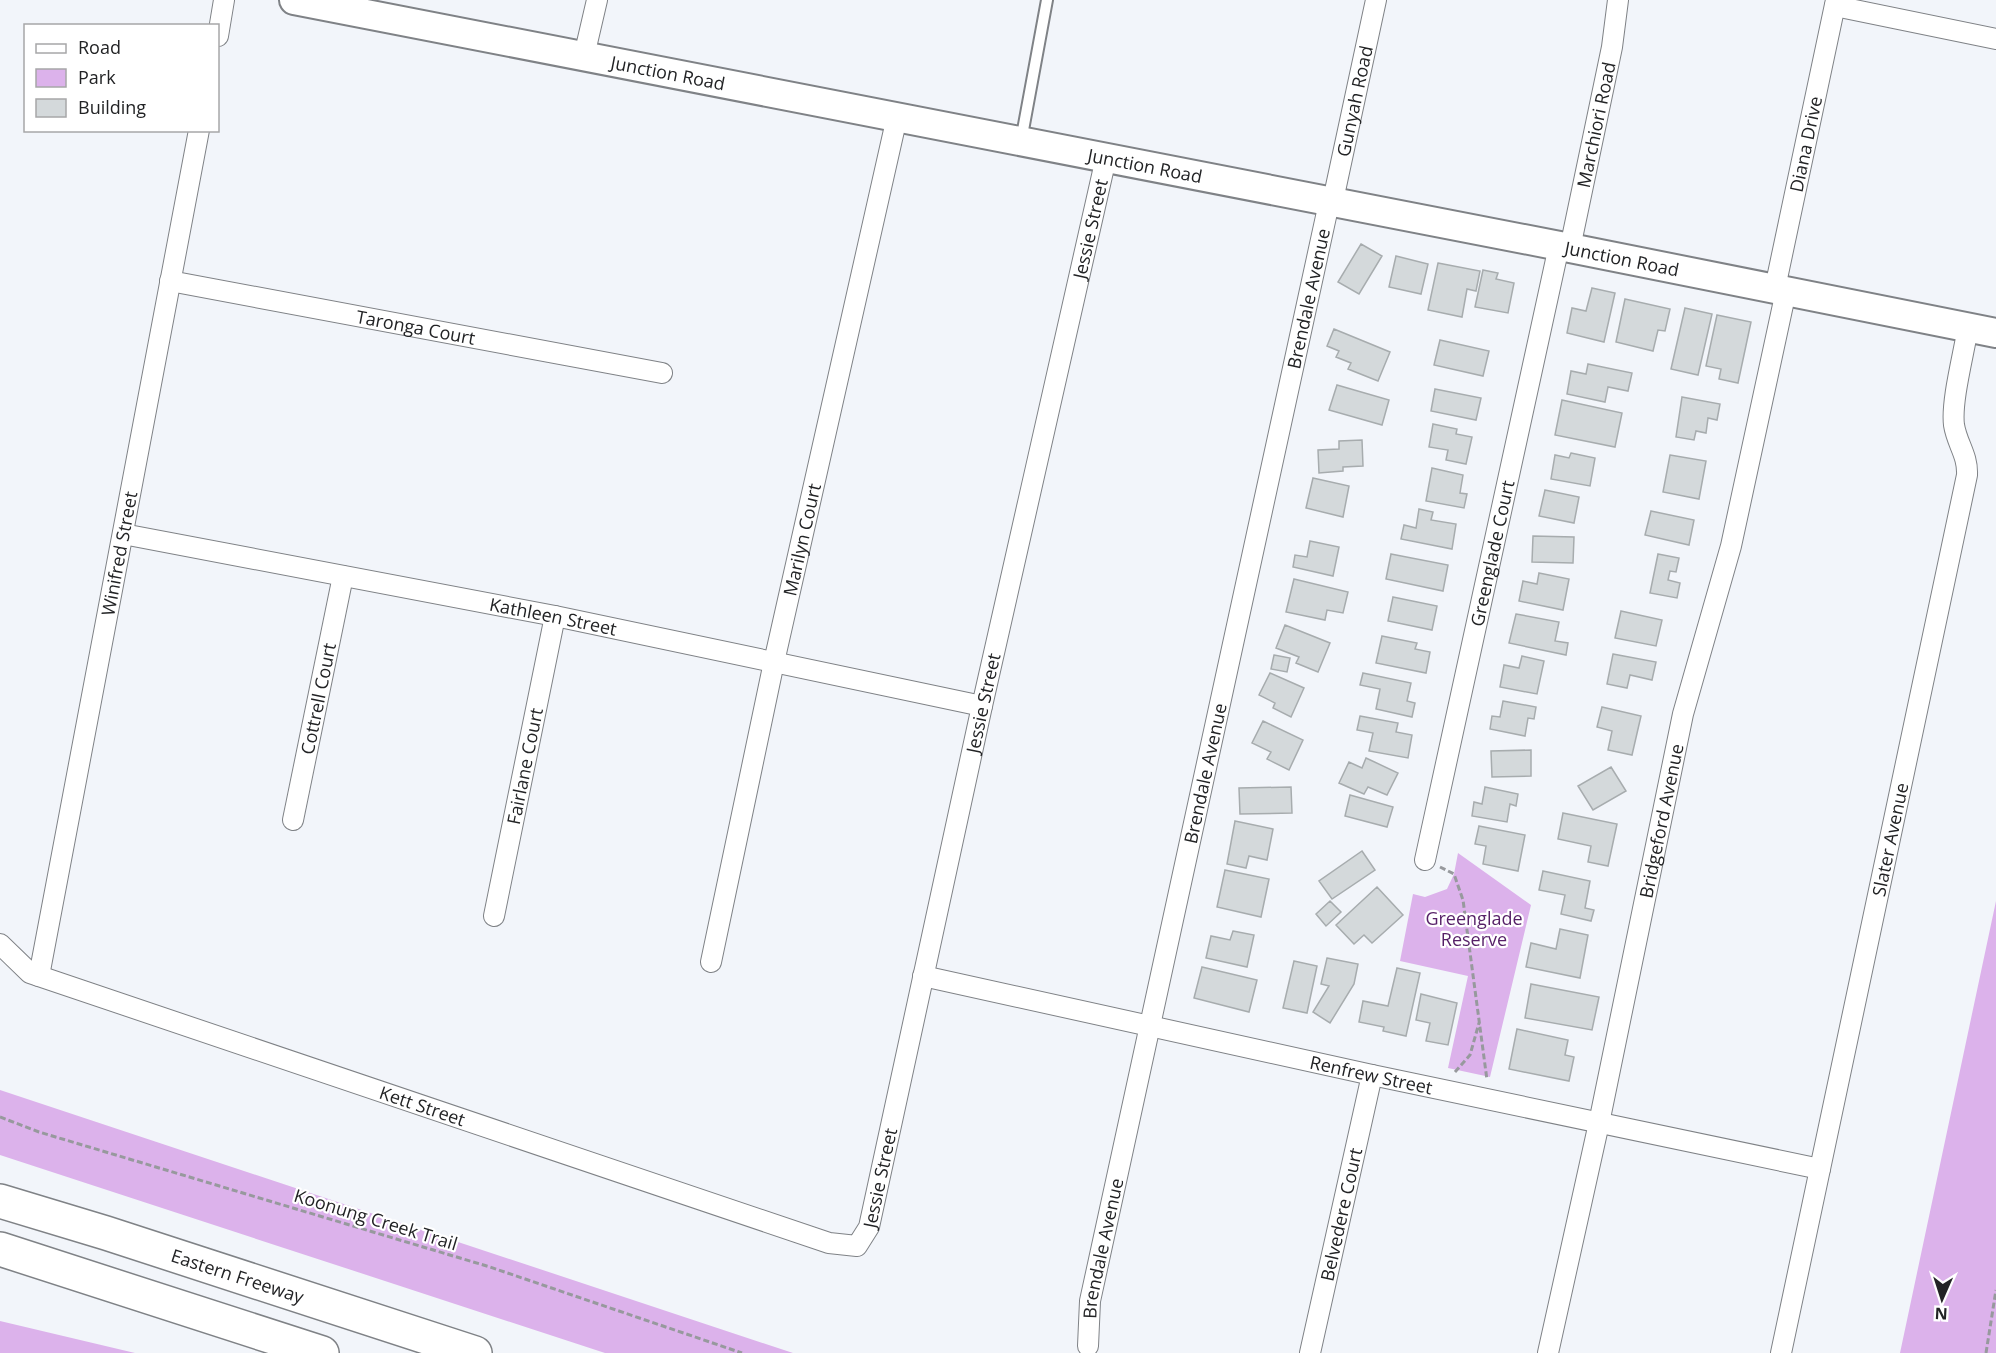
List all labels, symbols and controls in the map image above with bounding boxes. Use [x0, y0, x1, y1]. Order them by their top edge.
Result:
legend [24, 24, 219, 132]
text: Road [78, 35, 121, 59]
street label: Gunyah Road [1331, 43, 1378, 159]
street label: Junction Road [607, 49, 727, 96]
street label: Marchiori Road [1571, 59, 1621, 190]
text: Park [78, 65, 116, 89]
street label: Diana Drive [1784, 94, 1827, 194]
text: Building [78, 95, 146, 119]
street label: Junction Road [1084, 142, 1204, 188]
street label: Jessie Street [1067, 177, 1113, 283]
street label: Brendale Avenue [1281, 226, 1335, 371]
street label: Junction Road [1561, 235, 1681, 282]
street label: Taronga Court [354, 304, 477, 350]
street label: Greenglade Court [1464, 478, 1520, 629]
street label: Marilyn Court [777, 481, 826, 598]
street label: Winifred Street [95, 489, 142, 618]
street label: Kathleen Street [488, 592, 619, 641]
street label: Cottrell Court [295, 641, 341, 756]
street label: Jessie Street [960, 651, 1006, 757]
street label: Brendale Avenue [1178, 701, 1232, 846]
street label: Fairlane Court [501, 706, 548, 827]
street label: Bridgeford Avenue [1633, 742, 1689, 900]
street label: Slater Avenue [1866, 780, 1914, 898]
park label: Greenglade Reserve [1425, 906, 1523, 951]
street label: Renfrew Street [1308, 1050, 1435, 1099]
street label: Kett Street [376, 1080, 468, 1131]
street label: Jessie Street [857, 1126, 902, 1232]
street label: Belvedere Court [1314, 1146, 1367, 1283]
street label: Brendale Avenue [1077, 1176, 1128, 1319]
street label: Koonung Creek Trail [291, 1183, 461, 1255]
street label: Eastern Freeway [168, 1243, 308, 1309]
north arrow [1912, 1269, 1972, 1329]
text: N [1934, 1303, 1948, 1325]

